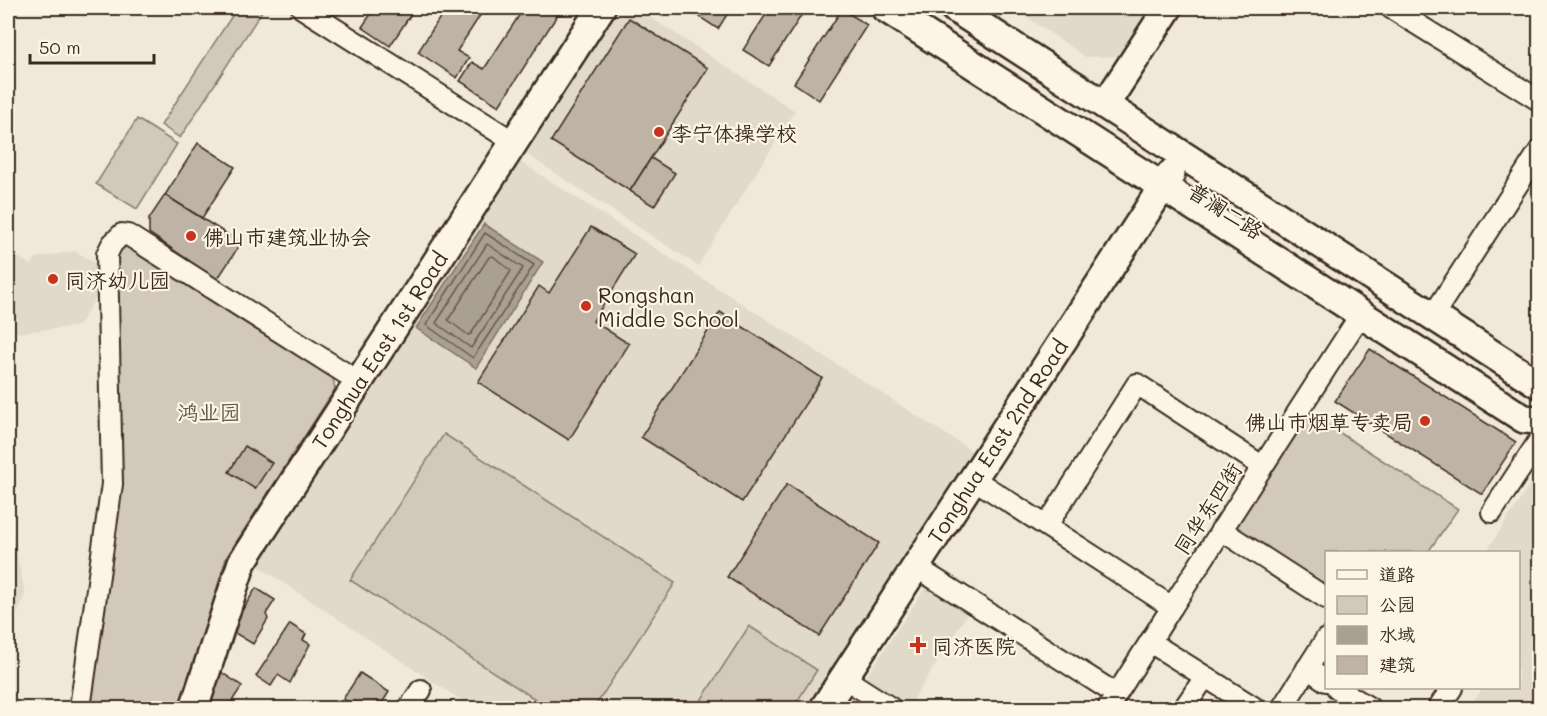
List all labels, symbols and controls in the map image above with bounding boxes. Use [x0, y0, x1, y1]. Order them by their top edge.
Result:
scale bar [30, 27, 154, 65]
text: 50 m [39, 35, 81, 59]
place label: 李宁体操学校 [671, 119, 797, 146]
marker: 李宁体操学校 [652, 125, 666, 139]
street label: 普澜二路 [1183, 176, 1269, 244]
place label: 佛山市建筑业协会 [203, 223, 371, 250]
marker: 佛山市建筑业协会 [184, 229, 198, 243]
street label: Tonghua East 1st Road [305, 246, 453, 454]
place label: 同济幼儿园 [65, 266, 170, 293]
marker: 同济幼儿园 [46, 272, 60, 286]
place label: Rongshan Middle School [598, 281, 739, 332]
marker: Rongshan Middle School [579, 299, 593, 313]
street label: Tonghua East 2nd Road [921, 334, 1073, 548]
park label: 鸿业园 [178, 398, 241, 425]
place label: 佛山市烟草专卖局 [1245, 408, 1413, 435]
marker: 佛山市烟草专卖局 [1418, 414, 1432, 428]
street label: 同华东四街 [1167, 457, 1247, 559]
legend [1325, 551, 1520, 689]
text: 道路 [1379, 562, 1415, 586]
text: 公园 [1379, 592, 1415, 616]
text: 水域 [1379, 622, 1415, 646]
place label: 同济医院 [932, 632, 1016, 659]
marker: 同济医院 [909, 636, 927, 654]
text: 建筑 [1379, 652, 1415, 676]

